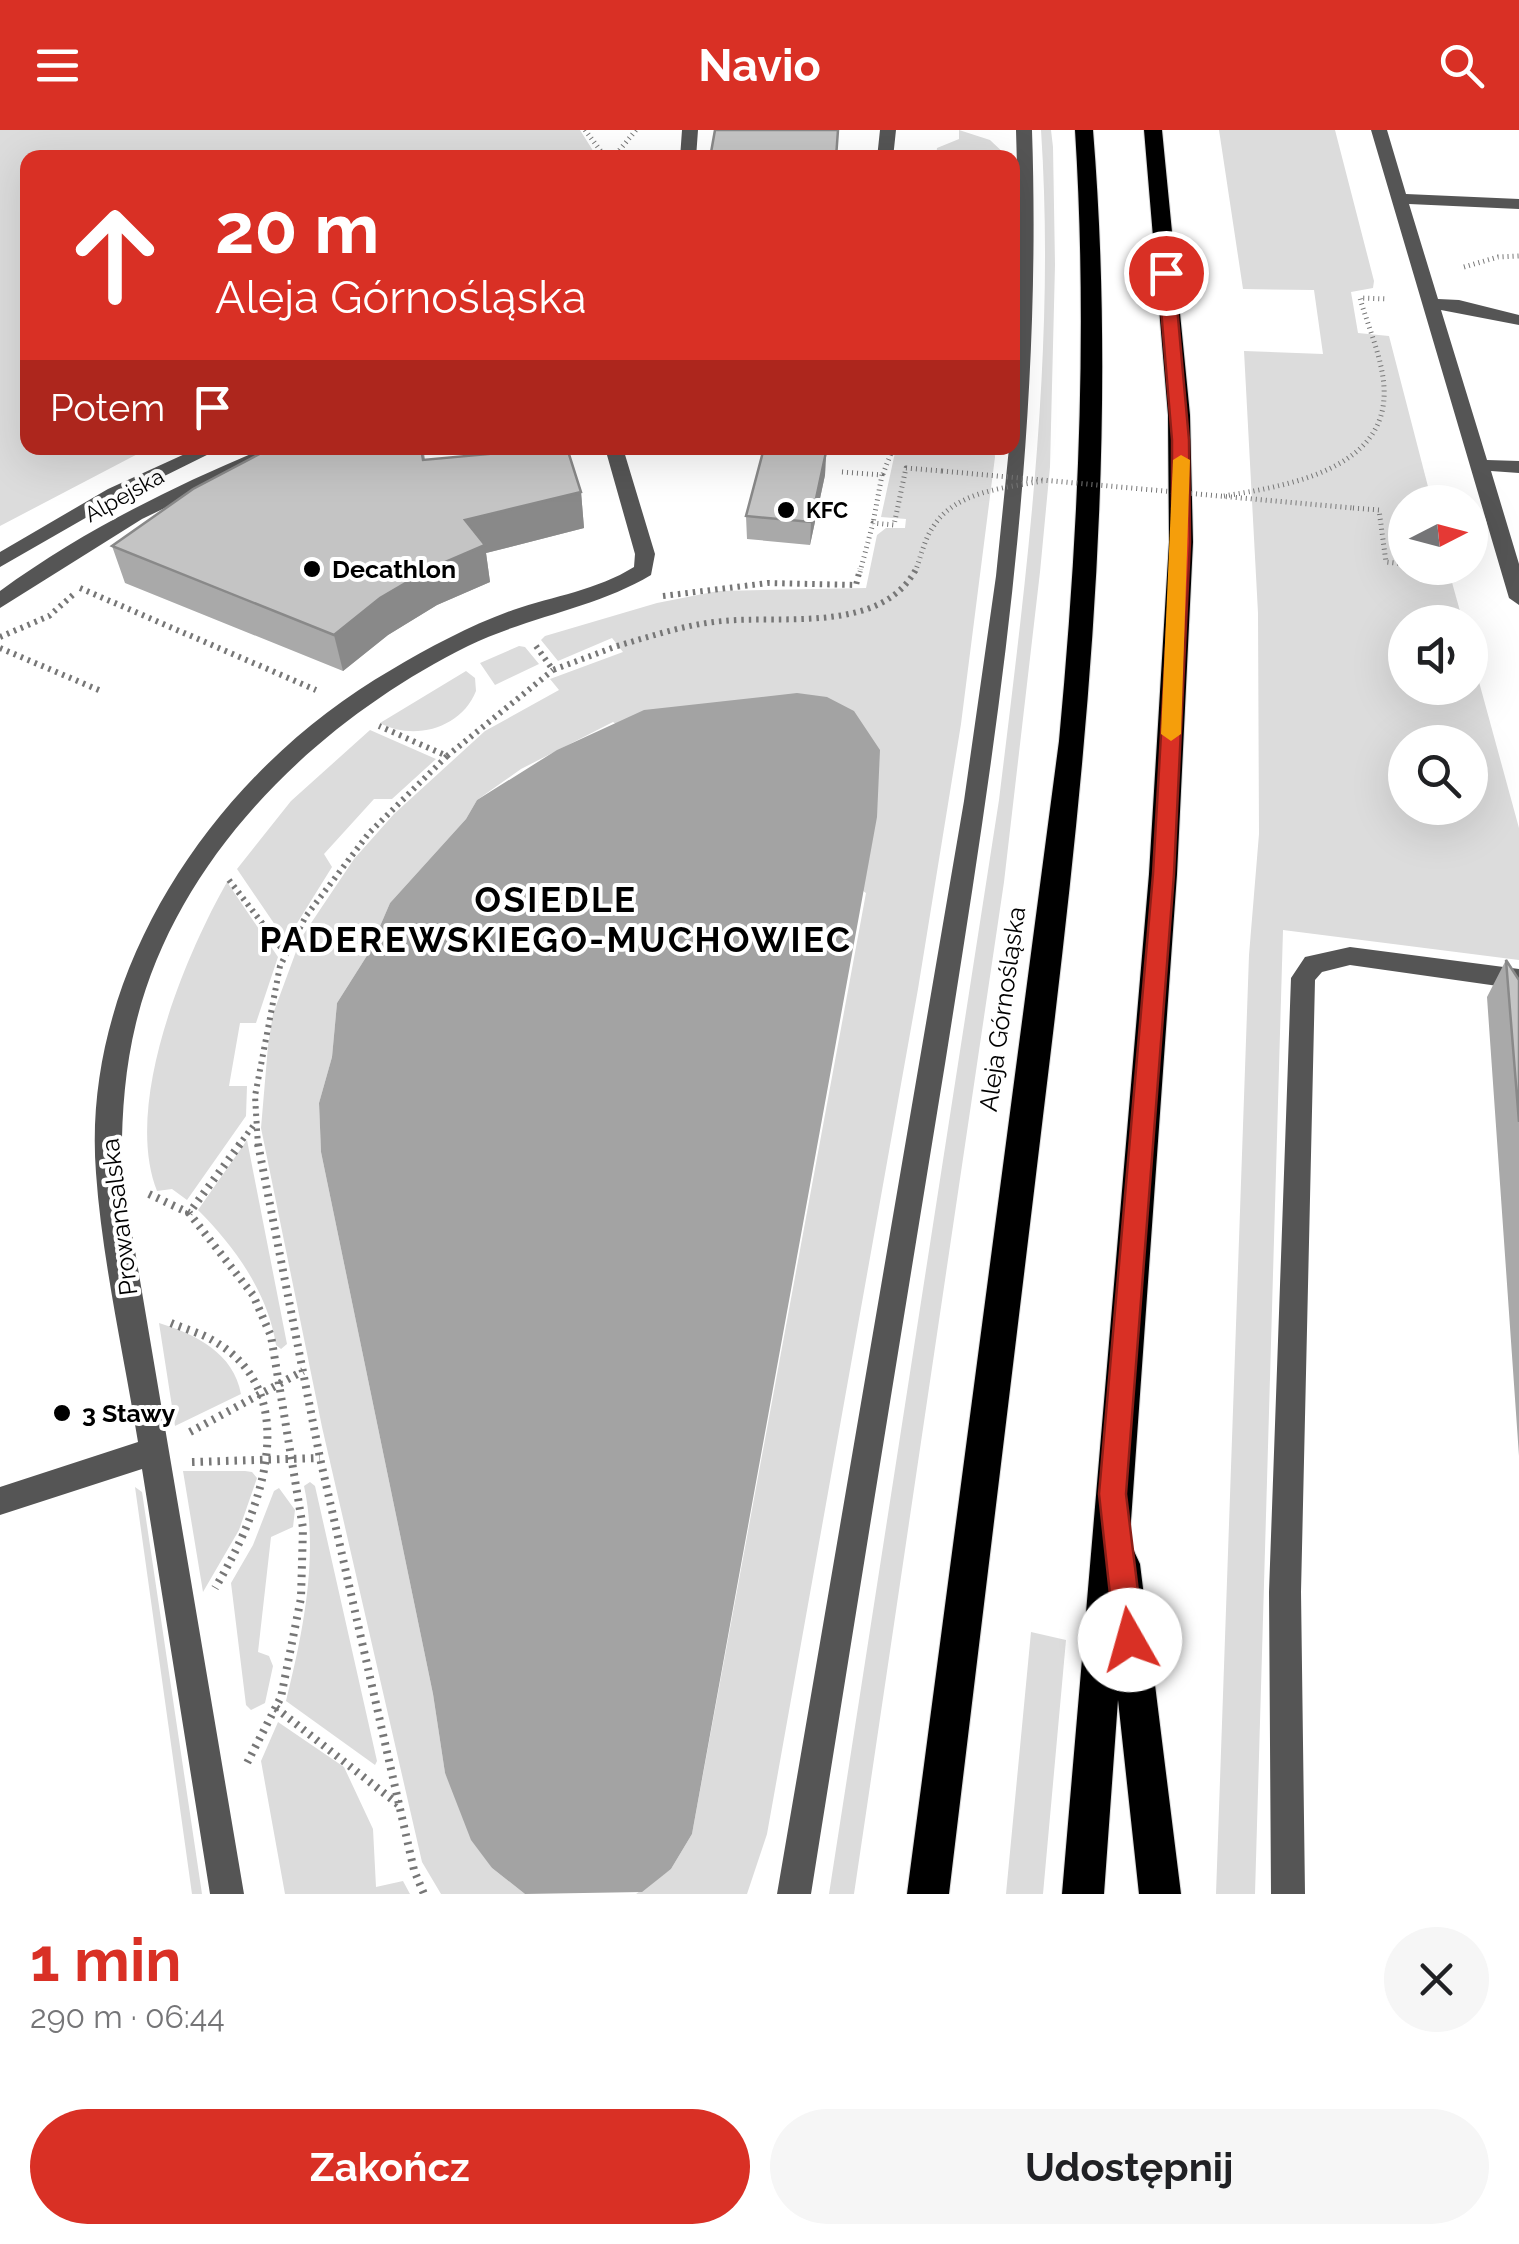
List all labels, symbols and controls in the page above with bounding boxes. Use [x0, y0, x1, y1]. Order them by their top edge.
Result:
icon: menu [30, 38, 85, 93]
icon: search [1434, 38, 1489, 93]
text: Navio [698, 39, 821, 92]
text: 20 m [215, 187, 379, 269]
icon: ahead [50, 190, 180, 320]
pin [1124, 231, 1209, 316]
icon: arrive [1139, 246, 1194, 301]
text: Aleja Górnośląska [215, 271, 587, 324]
icon: arrive [185, 380, 240, 435]
text: Potem [50, 385, 165, 430]
street label: Alpejska [80, 463, 168, 527]
north arrow [1388, 485, 1488, 585]
map controls [1388, 485, 1488, 825]
place label: KFC [806, 497, 848, 523]
marker: KFC [775, 499, 797, 521]
place label: Decathlon [332, 554, 456, 584]
marker: Decathlon [301, 558, 323, 580]
button: sound [1388, 605, 1488, 705]
button: search [1388, 725, 1488, 825]
district label: OSIEDLE PADEREWSKIEGO-MUCHOWIEC [259, 879, 853, 960]
street label: Aleja Górnośląska [973, 905, 1031, 1113]
street label: Prowansalska [94, 1137, 144, 1297]
place label: 3 Stawy [82, 1398, 175, 1428]
marker: 3 Stawy [51, 1402, 73, 1424]
position arrow [1078, 1588, 1182, 1692]
text: 1 min [30, 1925, 181, 1995]
button: close [1384, 1927, 1489, 2032]
text: 290 m · 06:44 [30, 1998, 225, 2035]
button: Zakończ [30, 2109, 750, 2224]
button: Udostępnij [770, 2109, 1489, 2224]

